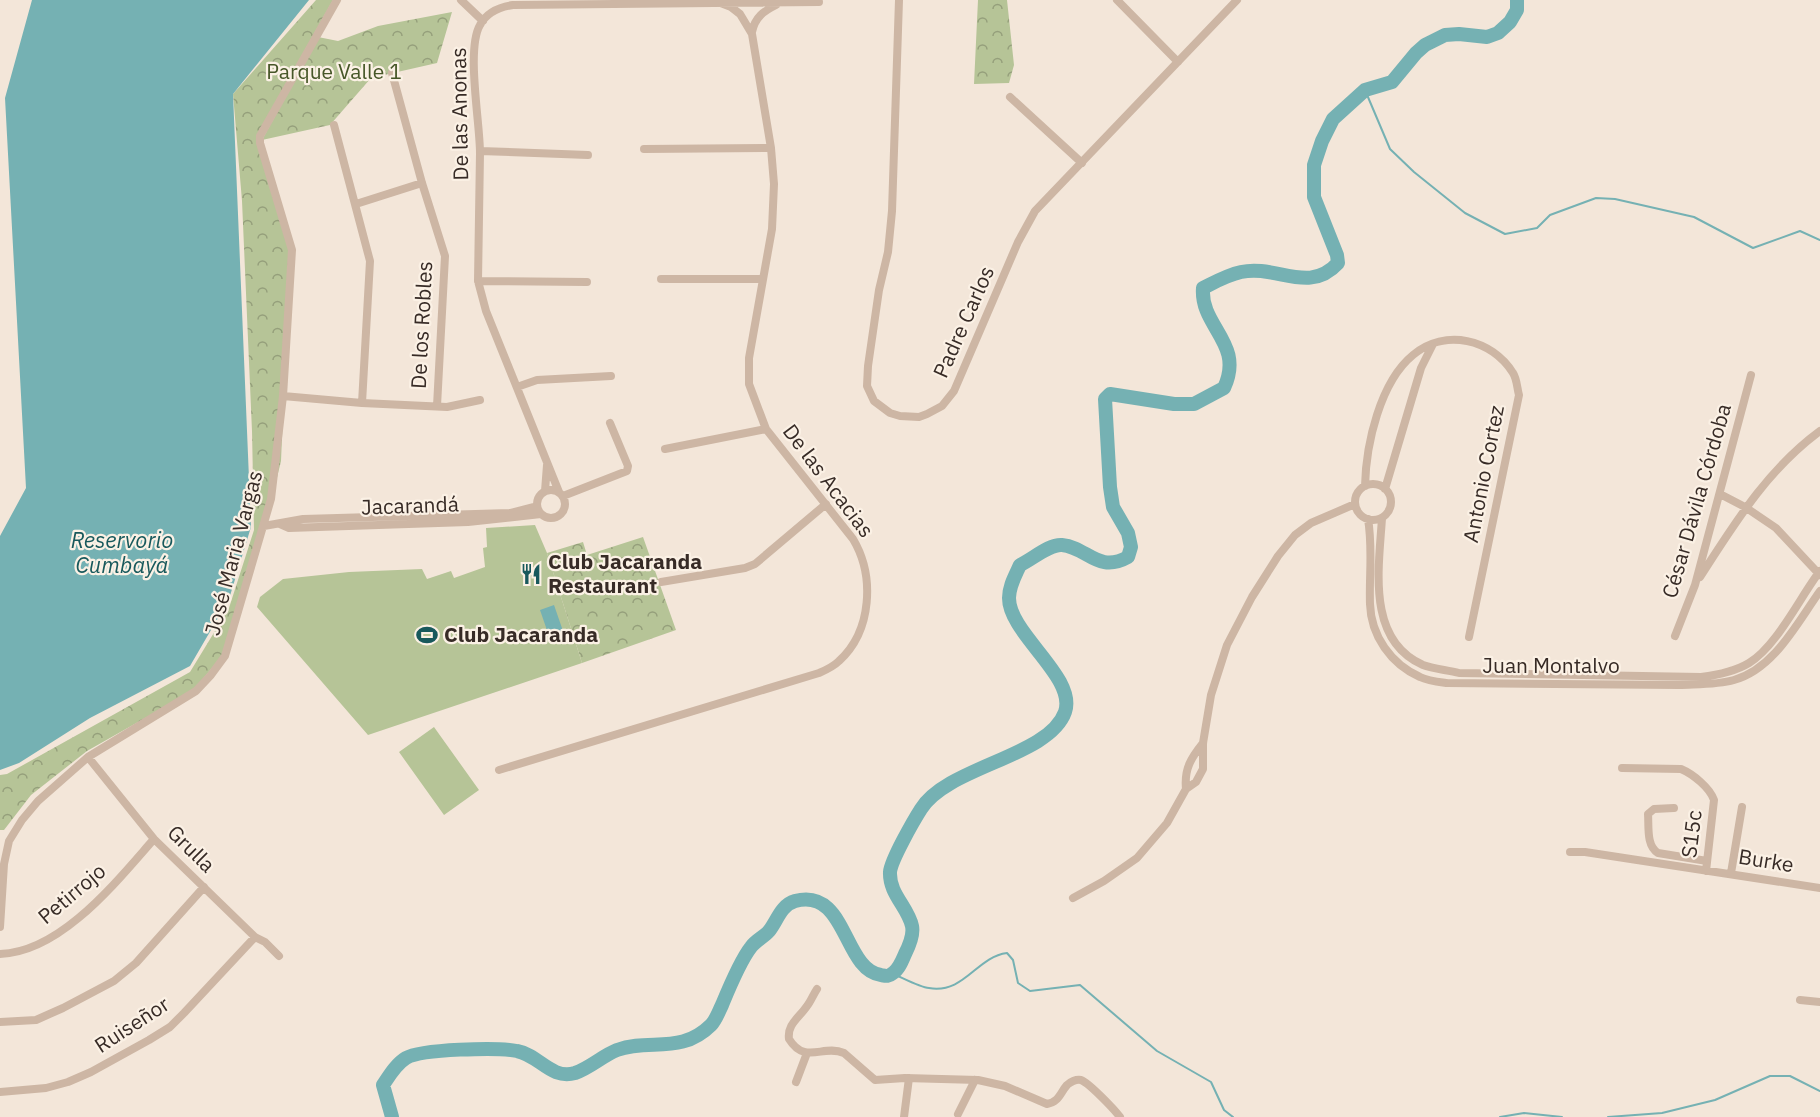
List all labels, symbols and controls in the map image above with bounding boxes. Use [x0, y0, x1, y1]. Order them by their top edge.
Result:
street label: De las Anonas [444, 47, 474, 181]
park label: Parque Valle 1 [266, 57, 402, 85]
street label: De los Robles [404, 260, 438, 389]
street label: Padre Carlos [926, 261, 1000, 382]
street label: César Dávila Córdoba [1655, 400, 1737, 601]
street label: Antonio Cortez [1456, 402, 1510, 545]
street label: De las Acacias [777, 418, 881, 543]
street label: José Maria Vargas [198, 467, 269, 638]
street label: Jacarandá [361, 489, 459, 521]
water label: Reservorio Cumbayá [71, 525, 173, 579]
place label: Club Jacaranda Restaurant [548, 547, 702, 599]
restaurant icon: Club Jacaranda Restaurant [519, 562, 543, 586]
place label: Club Jacaranda [444, 620, 598, 648]
sports icon: Club Jacaranda [415, 623, 439, 647]
street label: Juan Montalvo [1482, 651, 1620, 679]
street label: S15c [1674, 808, 1708, 859]
street label: Grulla [162, 818, 222, 878]
street label: Burke [1737, 842, 1796, 878]
street label: Petirrojo [32, 857, 111, 930]
street label: Ruiseñor [89, 989, 174, 1059]

